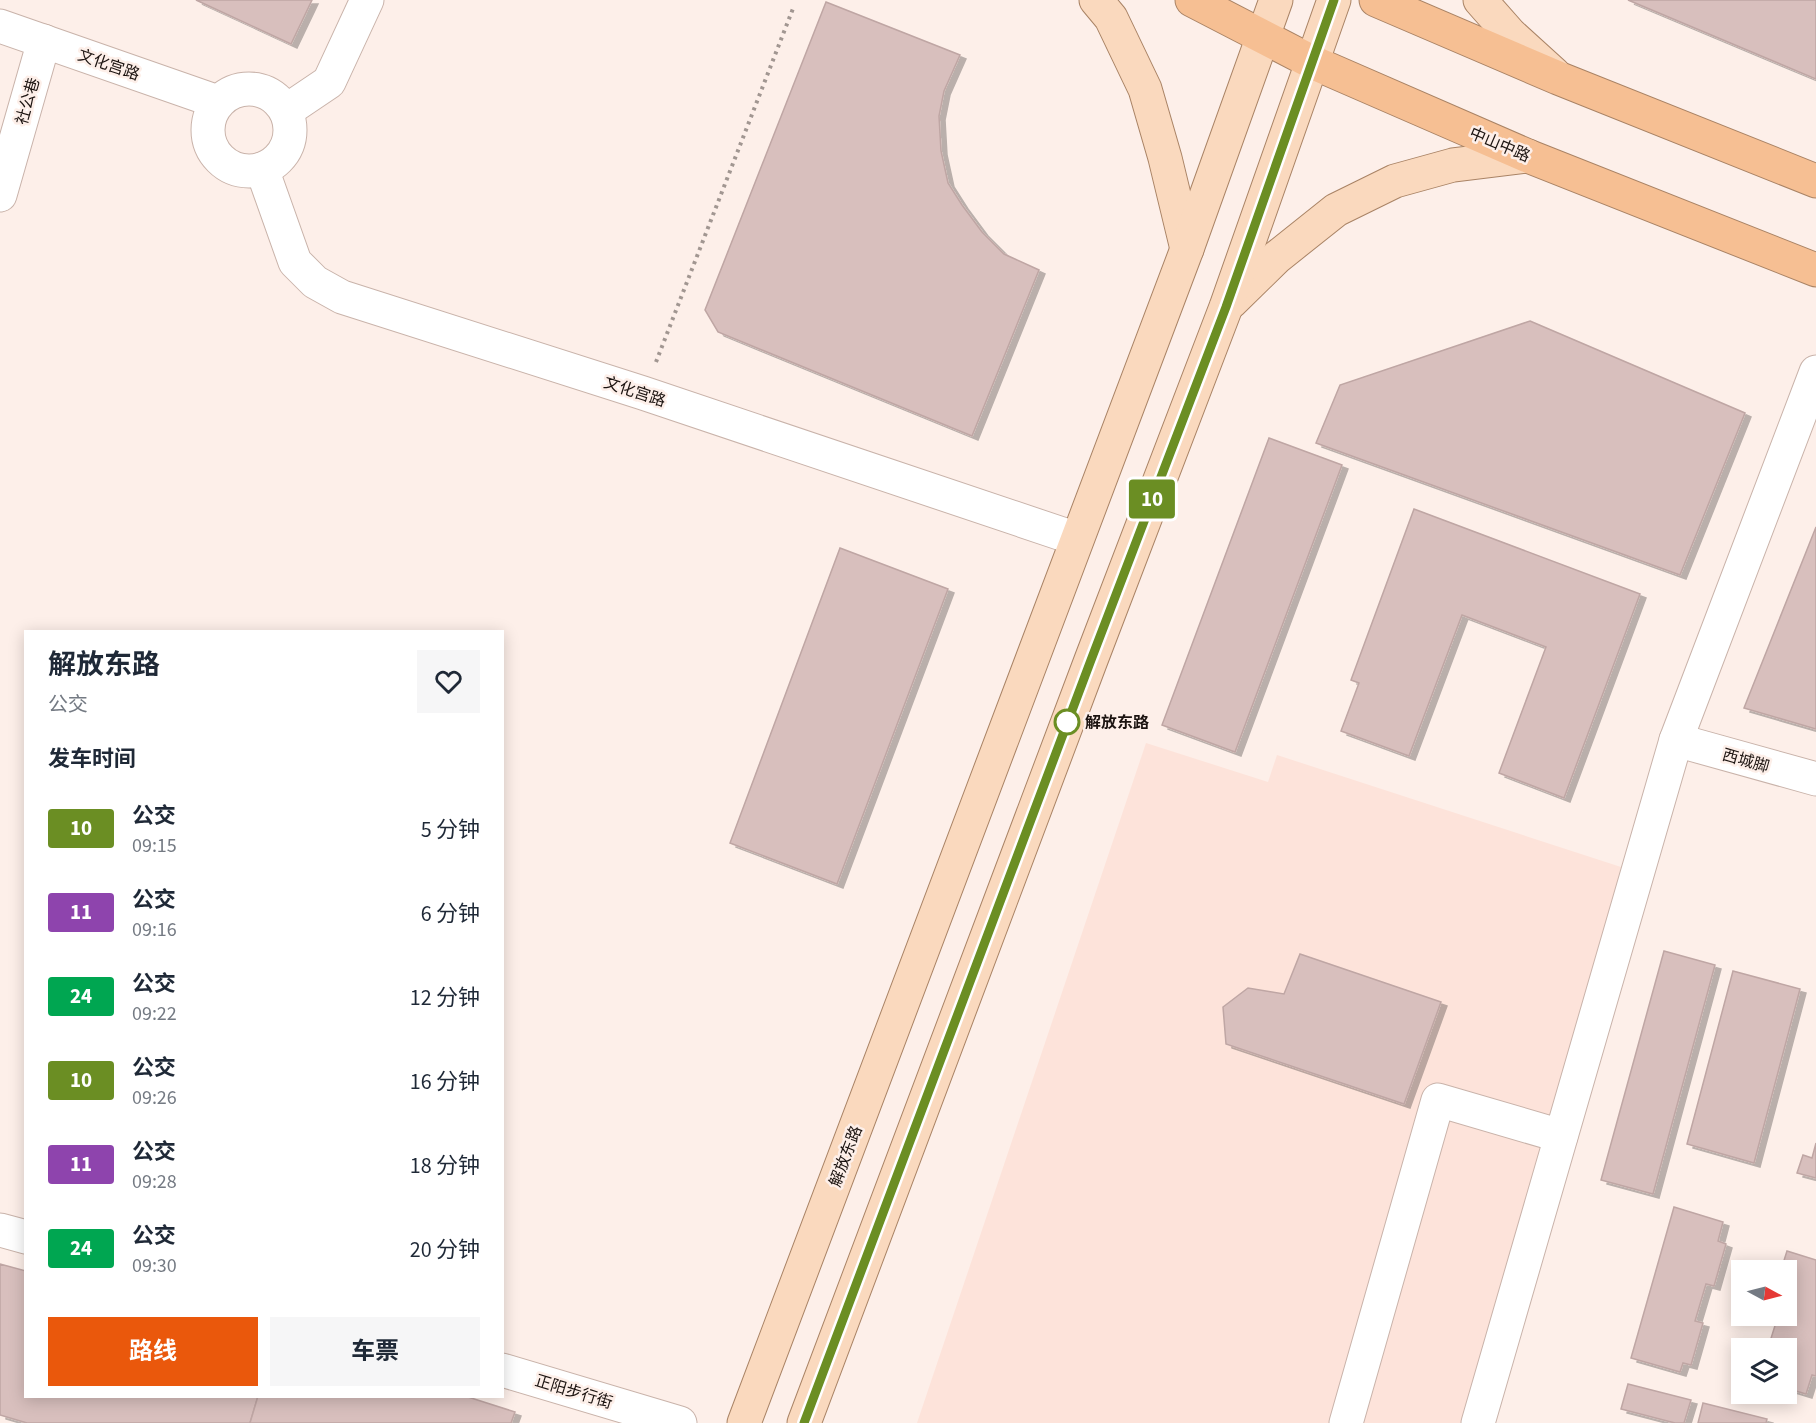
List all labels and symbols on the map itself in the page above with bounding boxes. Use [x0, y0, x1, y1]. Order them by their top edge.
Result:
street label: 文化宫路 [75, 44, 143, 86]
street label: 社公巷 [11, 75, 45, 127]
street label: 中山中路 [1466, 122, 1533, 168]
street label: 文化宫路 [601, 372, 669, 412]
line badge: 10 [1125, 480, 1179, 518]
marker: 解放东路 [1054, 709, 1080, 735]
place label: 解放东路 [1085, 712, 1149, 734]
street label: 西城脚 [1720, 744, 1772, 778]
street label: 解放东路 [824, 1123, 868, 1190]
north arrow [1731, 1260, 1797, 1326]
street label: 正阳步行街 [532, 1370, 615, 1414]

